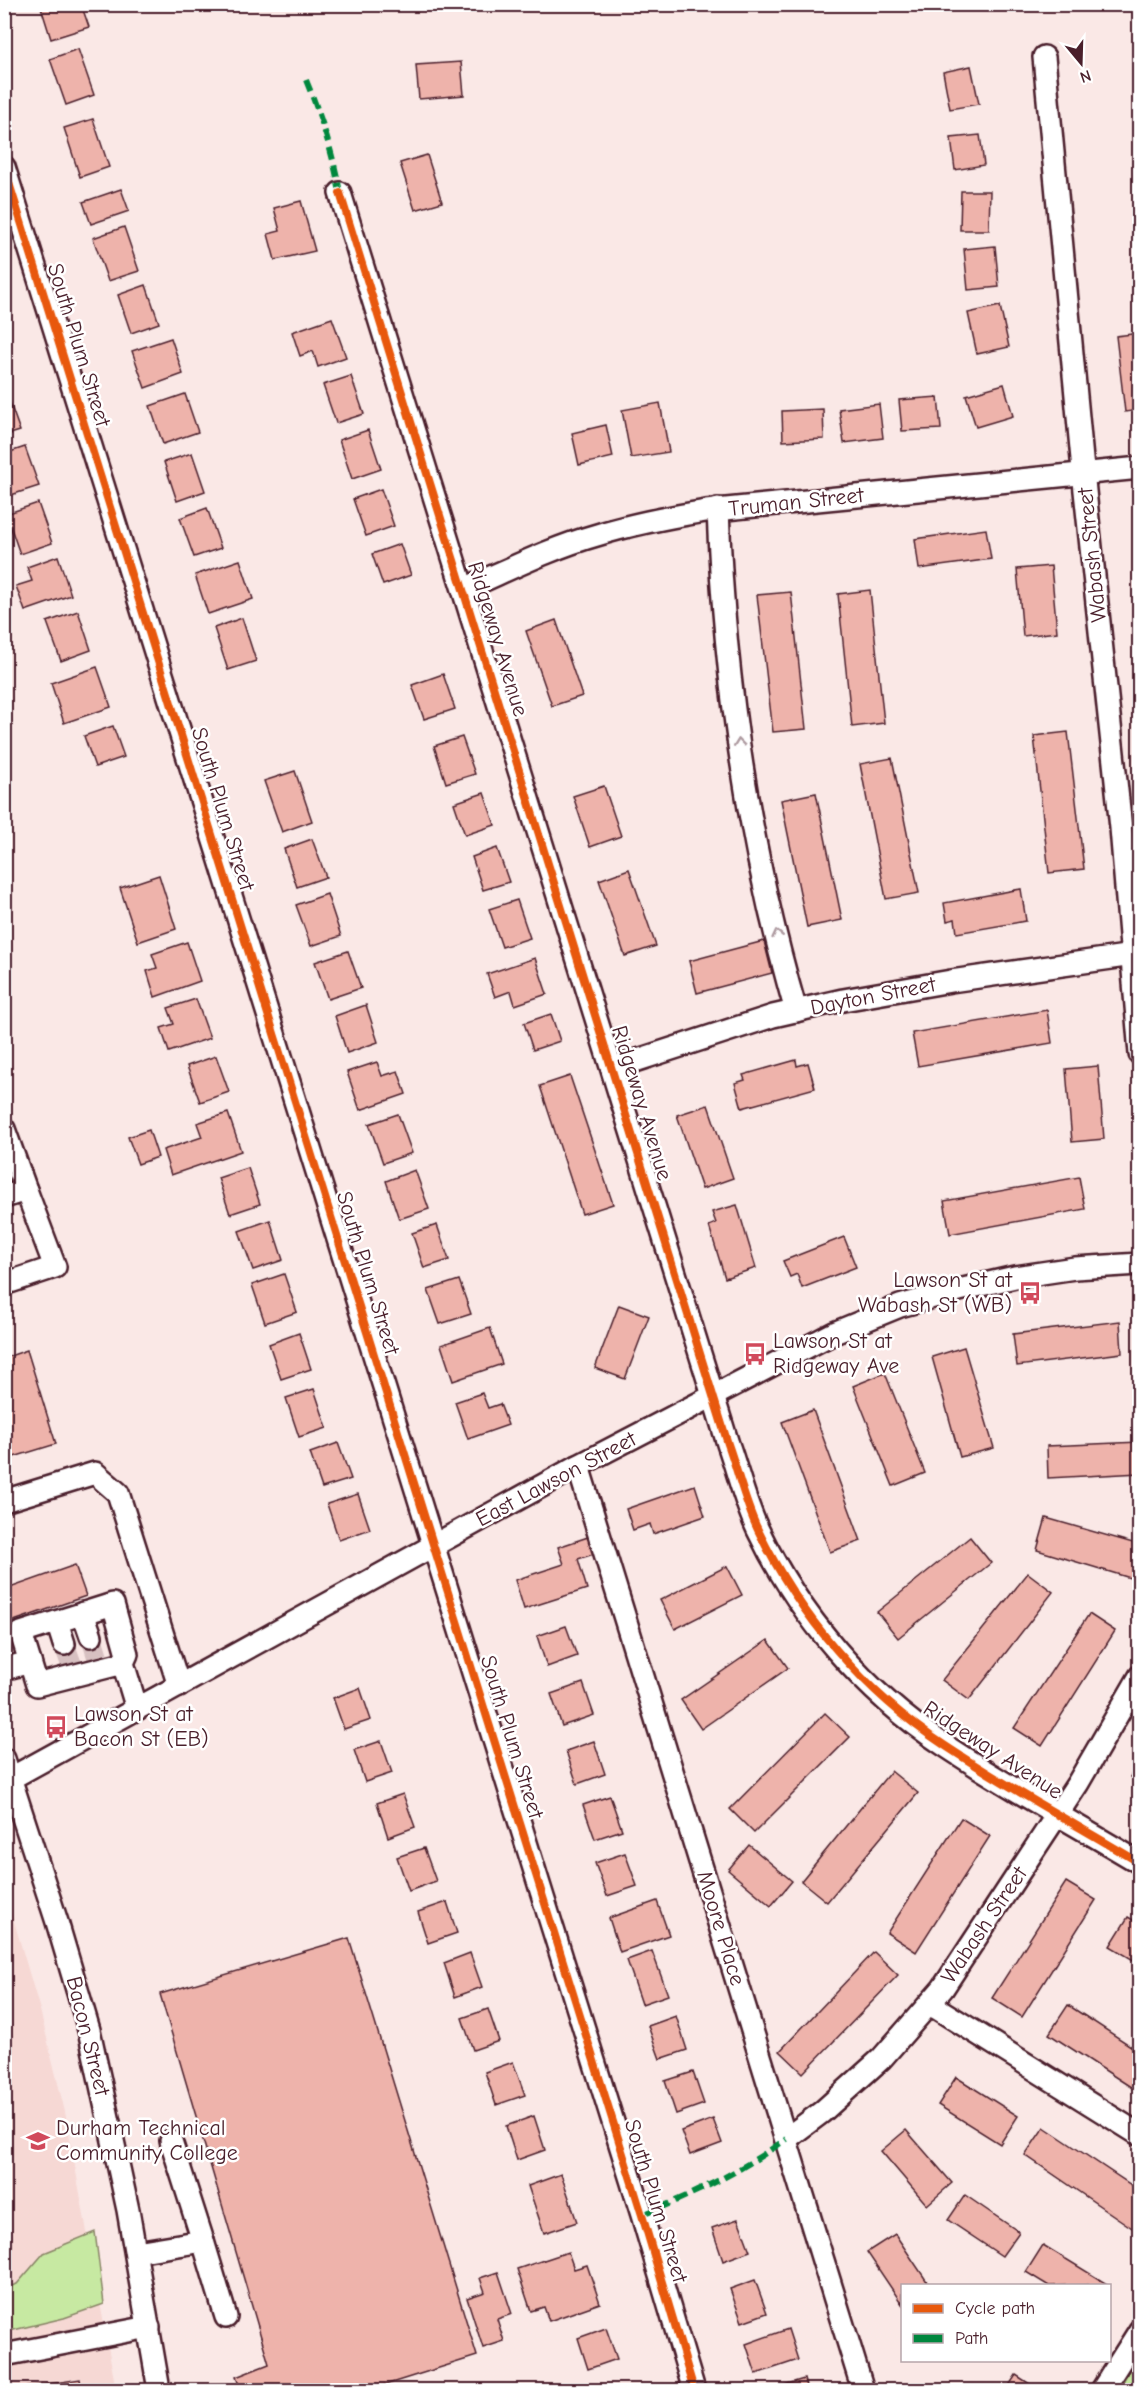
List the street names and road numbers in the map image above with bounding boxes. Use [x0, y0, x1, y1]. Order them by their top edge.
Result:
street label: South Plum Street [42, 260, 116, 431]
street label: Truman Street [727, 482, 865, 522]
street label: Wabash Street [1072, 486, 1112, 624]
street label: Ridgeway Avenue [462, 558, 534, 720]
street label: South Plum Street [186, 724, 260, 895]
street label: Dayton Street [808, 971, 938, 1021]
street label: Ridgeway Avenue [606, 1022, 678, 1184]
street label: South Plum Street [331, 1188, 405, 1359]
street label: East Lawson Street [471, 1425, 641, 1532]
street label: South Plum Street [475, 1652, 549, 1823]
street label: Ridgeway Avenue [919, 1695, 1067, 1805]
street label: Wabash Street [935, 1861, 1033, 1988]
street label: Moore Place [691, 1868, 751, 1988]
street label: Bacon Street [61, 1974, 116, 2099]
street label: South Plum Street [619, 2116, 693, 2287]

